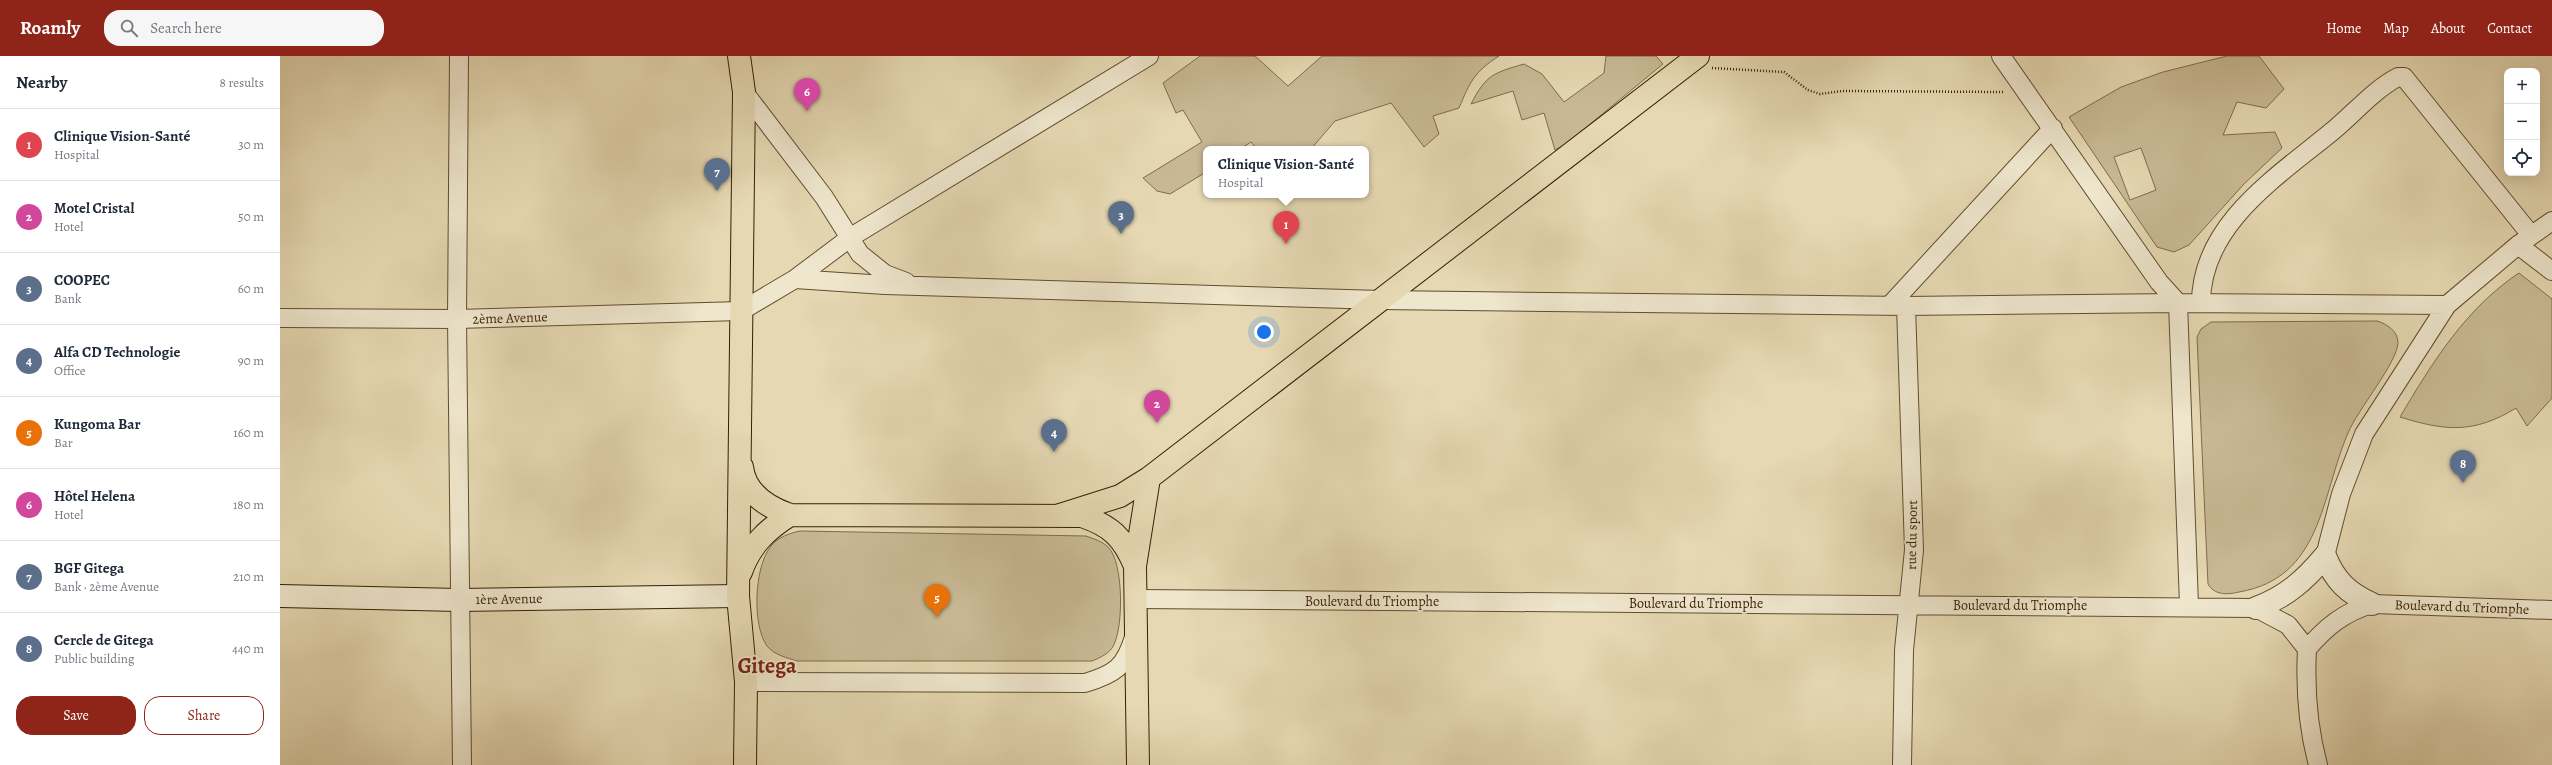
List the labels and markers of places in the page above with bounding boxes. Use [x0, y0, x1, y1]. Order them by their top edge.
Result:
pin: 6 [794, 78, 820, 111]
pin: 7 [704, 158, 730, 191]
pin: 3 [1108, 201, 1134, 234]
pin: 1 [1273, 211, 1299, 244]
pin: 2 [1144, 390, 1170, 423]
pin: 4 [1041, 419, 1067, 452]
pin: 8 [2450, 450, 2476, 483]
pin: 5 [924, 584, 950, 617]

